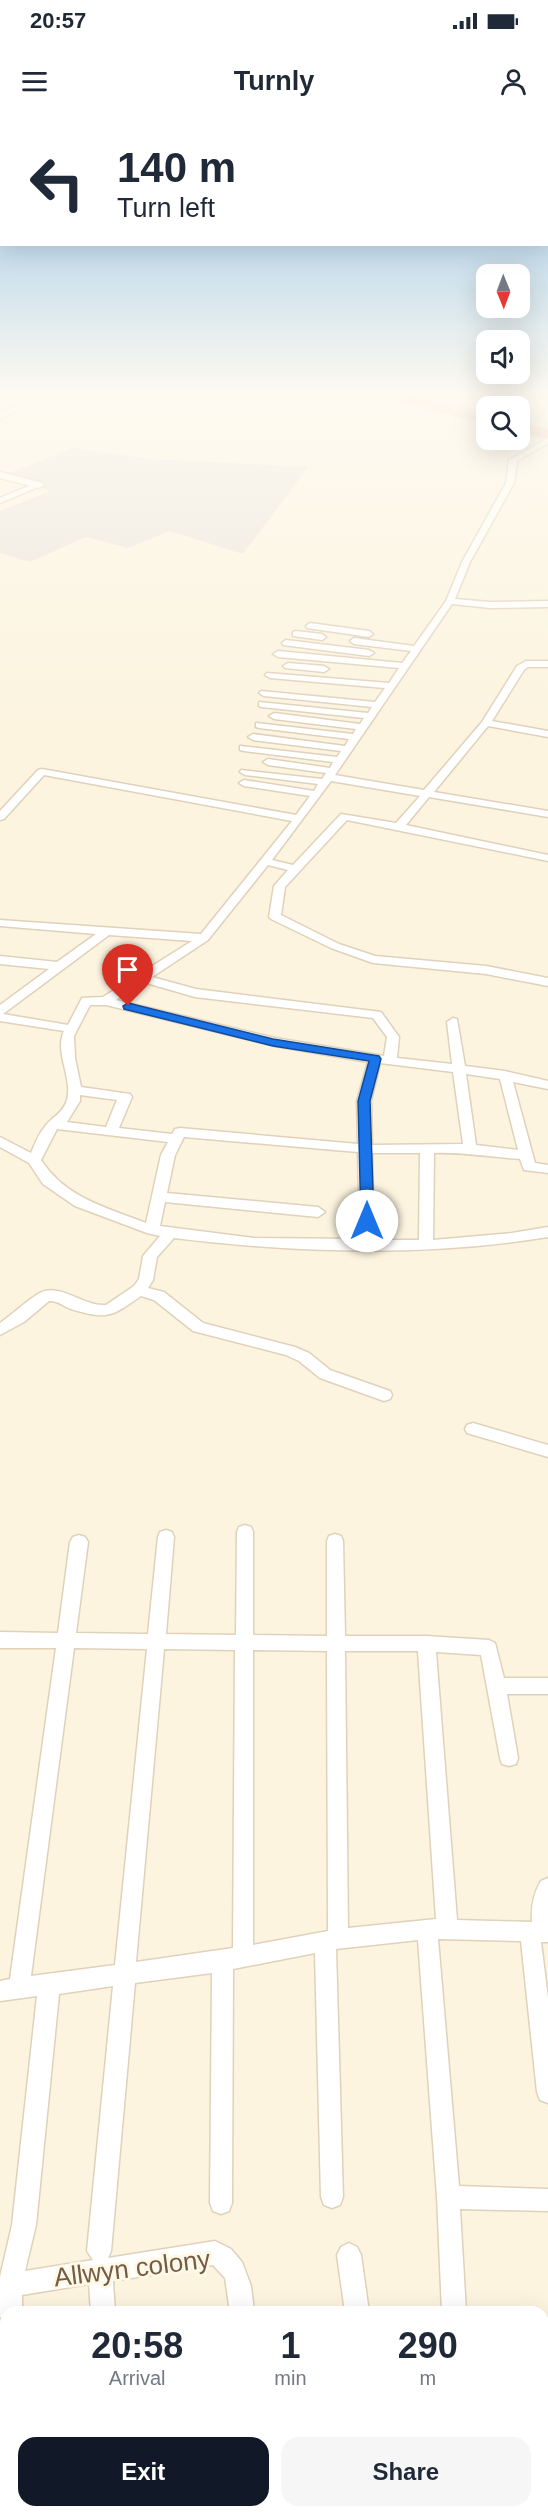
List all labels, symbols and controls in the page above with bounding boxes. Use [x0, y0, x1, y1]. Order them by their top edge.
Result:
text: 20:57 [30, 8, 86, 33]
icon: menu [18, 65, 51, 98]
icon: person [497, 65, 530, 98]
text: Turnly [234, 66, 314, 96]
icon: left [18, 144, 96, 222]
text: 140 m [117, 144, 236, 191]
text: Turn left [117, 193, 215, 223]
north arrow [476, 264, 530, 318]
map controls [476, 264, 530, 450]
button: sound [476, 330, 530, 384]
button: search [476, 396, 530, 450]
pin [102, 944, 153, 1006]
icon: arrive [111, 953, 144, 986]
position arrow [335, 1189, 399, 1253]
street label: Allwyn colony [52, 2244, 212, 2292]
text: 20:58 [91, 2325, 183, 2366]
text: 1 [280, 2325, 300, 2366]
text: 290 [398, 2325, 458, 2366]
text: Arrival [109, 2367, 166, 2389]
text: min [274, 2367, 307, 2389]
text: m [419, 2367, 436, 2389]
button: Exit [18, 2437, 269, 2506]
button: Share [281, 2437, 531, 2506]

